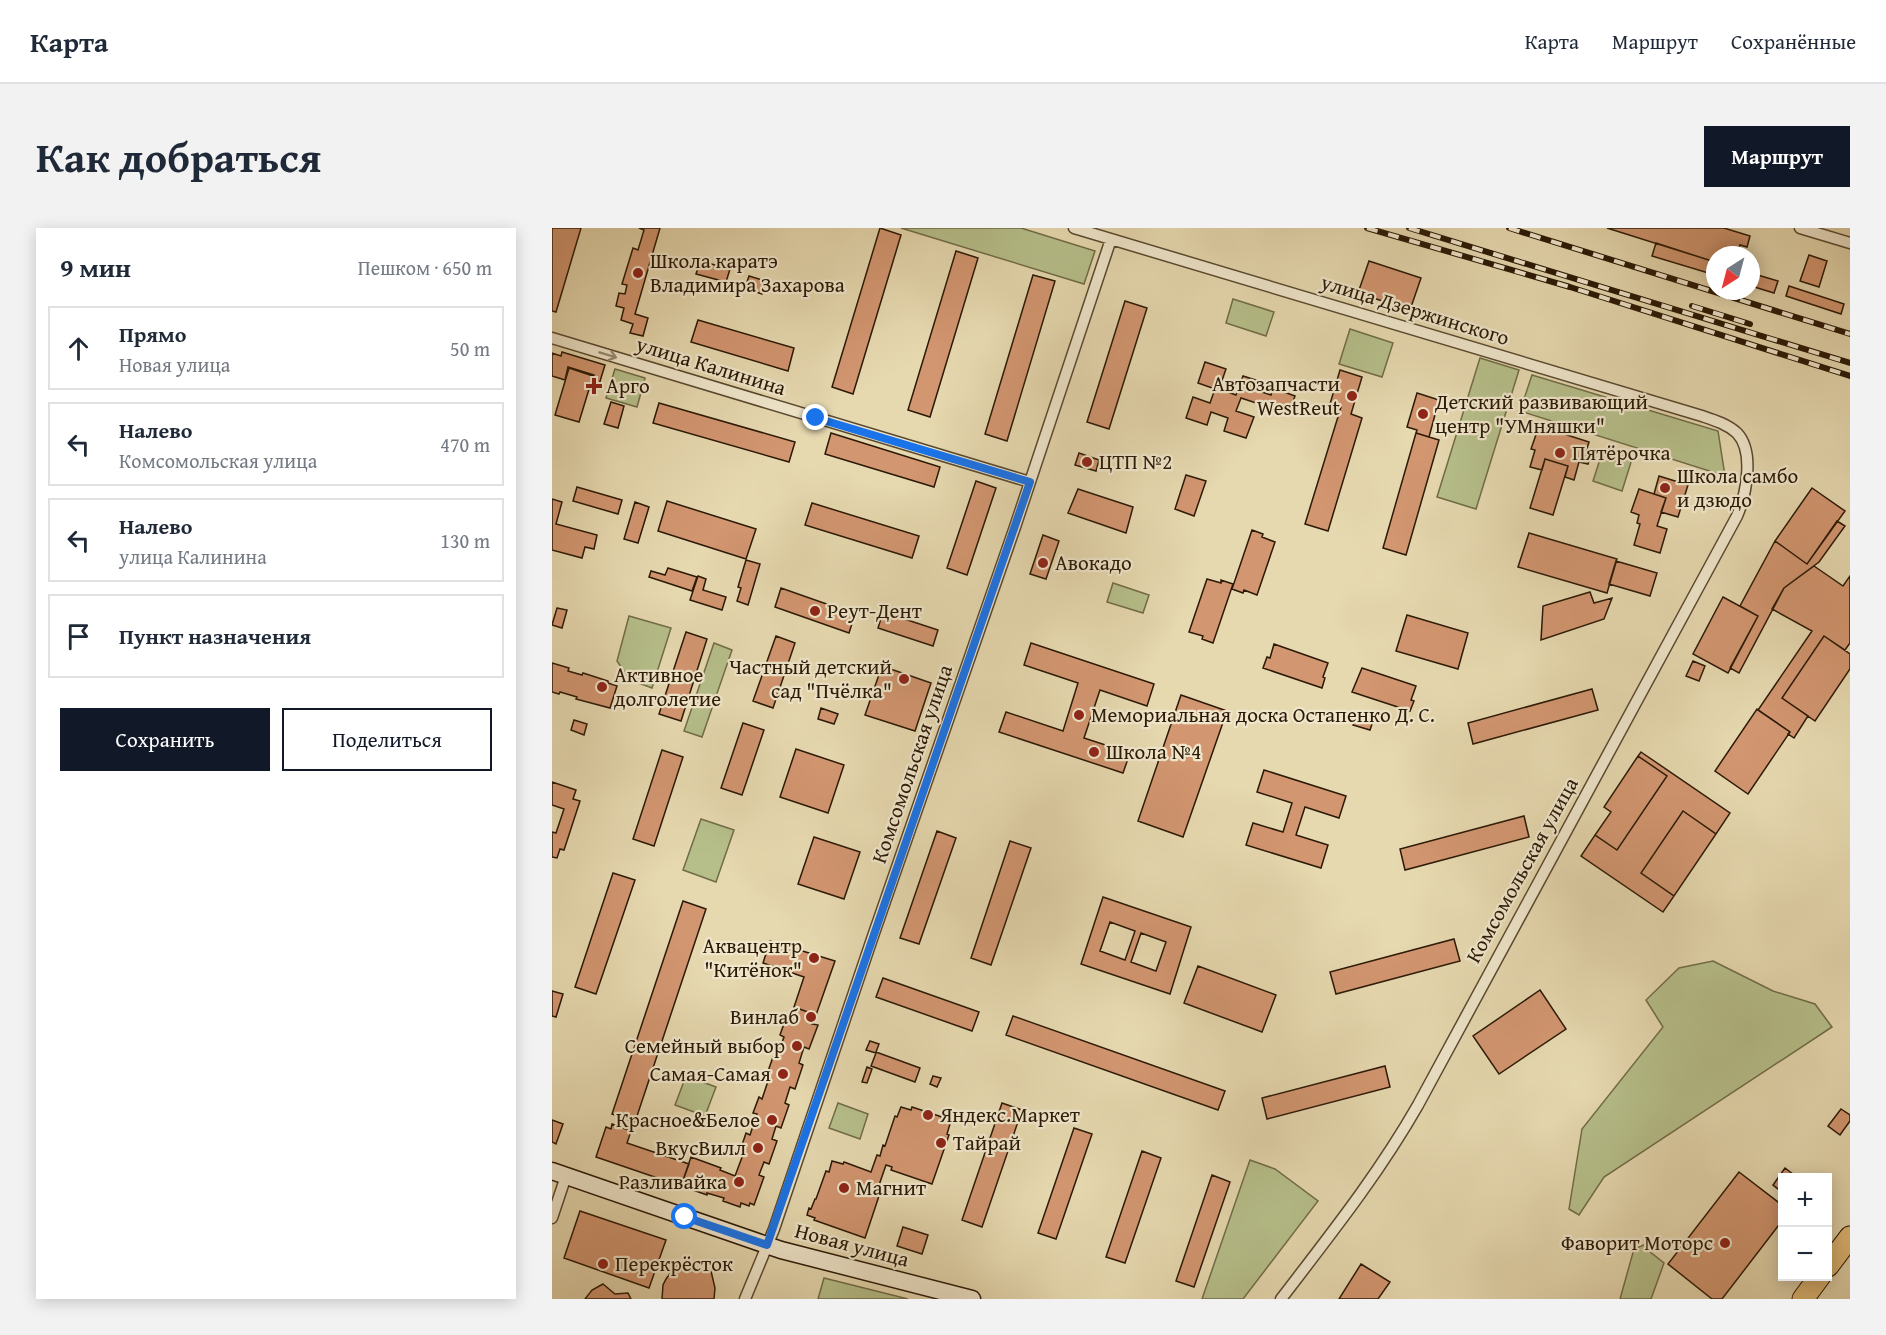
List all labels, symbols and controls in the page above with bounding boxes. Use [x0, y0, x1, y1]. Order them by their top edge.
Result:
text: Карта [30, 21, 108, 62]
text: Карта [1525, 26, 1579, 57]
text: Маршрут [1612, 26, 1698, 57]
text: Сохранённые [1731, 26, 1856, 57]
text: Как добраться [36, 126, 321, 187]
button: Маршрут [1704, 126, 1850, 187]
place label: Школа каратэ Владимира Захарова [650, 245, 845, 300]
north arrow [1706, 246, 1760, 300]
text: 9 мин [60, 248, 131, 287]
text: Пешком · 650 m [358, 253, 492, 282]
marker: Школа каратэ Владимира Захарова [631, 266, 645, 280]
street label: улица Дзержинского [1316, 266, 1513, 353]
text: Прямо [119, 318, 186, 350]
street label: улица Калинина [631, 328, 790, 403]
icon: ahead [62, 332, 95, 365]
text: 50 m [450, 334, 490, 363]
text: Новая улица [119, 350, 230, 379]
one-way arrow [598, 350, 617, 361]
place label: Автозапчасти WestReut [1212, 368, 1341, 423]
place label: Арго [606, 370, 650, 401]
marker: Арго [587, 379, 601, 393]
place label: Детский развивающий центр "УМняшки" [1434, 386, 1648, 441]
marker: Автозапчасти WestReut [1345, 389, 1359, 403]
route end [802, 404, 828, 430]
marker: Детский развивающий центр "УМняшки" [1416, 407, 1430, 421]
text: Налево [119, 414, 192, 446]
icon: left [62, 428, 95, 461]
text: 470 m [440, 430, 490, 459]
place label: Пятёрочка [1572, 437, 1670, 468]
text: Комсомольская улица [119, 446, 317, 475]
place label: ЦТП №2 [1099, 446, 1172, 477]
marker: Пятёрочка [1553, 446, 1567, 460]
marker: ЦТП №2 [1080, 455, 1094, 469]
place label: Школа самбо и дзюдо [1677, 460, 1798, 515]
marker: Школа самбо и дзюдо [1658, 481, 1672, 495]
text: Налево [119, 510, 192, 542]
icon: left [62, 524, 95, 557]
text: 130 m [440, 526, 490, 555]
text: улица Калинина [119, 542, 267, 571]
place label: Авокадо [1055, 547, 1132, 578]
marker: Авокадо [1036, 556, 1050, 570]
place label: Реут-Дент [827, 595, 922, 626]
marker: Реут-Дент [808, 604, 822, 618]
icon: arrive [62, 620, 95, 653]
text: Пункт назначения [119, 620, 311, 652]
place label: Частный детский сад "Пчёлка" [729, 651, 892, 706]
place label: Активное долголетие [614, 659, 721, 714]
street label: Комсомольская улица [863, 660, 960, 867]
marker: Частный детский сад "Пчёлка" [897, 672, 911, 686]
marker: Активное долголетие [595, 680, 609, 694]
place label: Мемориальная доска Остапенко Д. С. [1091, 699, 1435, 730]
button: Сохранить [60, 708, 270, 771]
button: Поделиться [282, 708, 492, 771]
marker: Мемориальная доска Остапенко Д. С. [1072, 708, 1086, 722]
place label: Школа №4 [1106, 736, 1201, 767]
marker: Школа №4 [1087, 745, 1101, 759]
street label: Комсомольская улица [1458, 771, 1586, 968]
place label: Аквацентр "Китёнок" [703, 930, 802, 985]
marker: Аквацентр "Китёнок" [807, 951, 821, 965]
place label: Винлаб [730, 1001, 799, 1032]
marker: Винлаб [804, 1010, 818, 1024]
place label: Семейный выбор [625, 1030, 785, 1061]
marker: Семейный выбор [790, 1039, 804, 1053]
place label: Самая-Самая [650, 1058, 771, 1089]
marker: Самая-Самая [776, 1067, 790, 1081]
place label: Яндекс.Маркет [939, 1099, 1080, 1130]
place label: Красное&Белое [616, 1104, 760, 1135]
marker: Яндекс.Маркет [921, 1108, 935, 1122]
marker: Красное&Белое [765, 1113, 779, 1127]
place label: Тайрай [953, 1127, 1021, 1158]
place label: ВкусВилл [656, 1132, 746, 1163]
marker: Тайрай [934, 1136, 948, 1150]
marker: ВкусВилл [751, 1141, 765, 1155]
place label: Разливайка [619, 1166, 727, 1197]
place label: Магнит [856, 1172, 926, 1203]
map controls [1778, 1173, 1832, 1281]
button: + [1778, 1173, 1832, 1227]
marker: Разливайка [732, 1175, 746, 1189]
marker: Магнит [837, 1181, 851, 1195]
route start [671, 1203, 697, 1229]
street label: Новая улица [792, 1214, 913, 1275]
place label: Фаворит Моторс [1561, 1227, 1713, 1258]
button: − [1778, 1227, 1832, 1281]
marker: Фаворит Моторс [1718, 1236, 1732, 1250]
place label: Перекрёсток [615, 1248, 733, 1279]
marker: Перекрёсток [596, 1257, 610, 1271]

